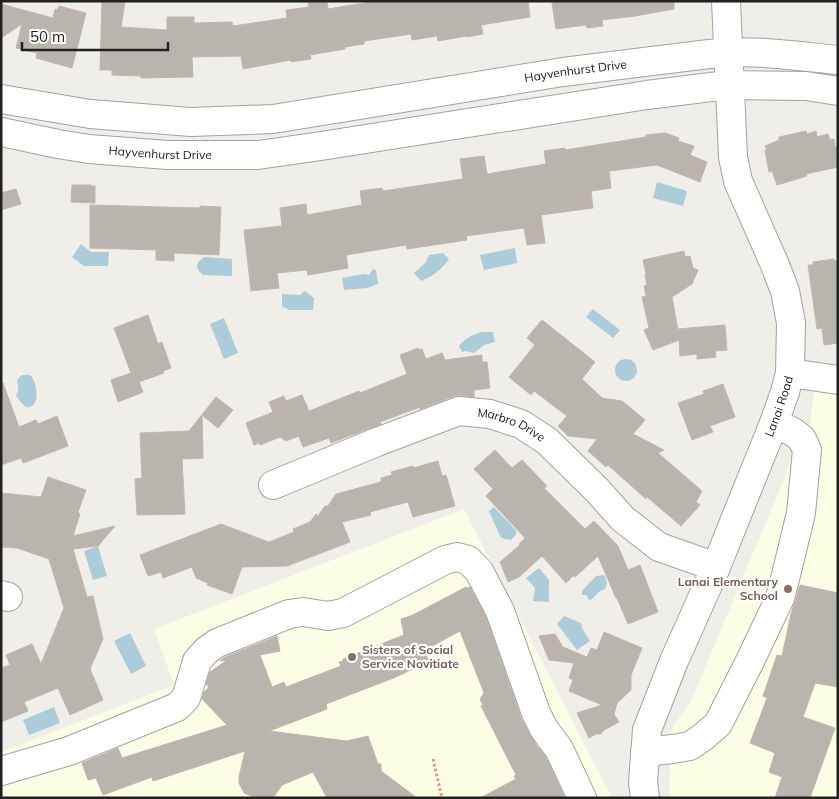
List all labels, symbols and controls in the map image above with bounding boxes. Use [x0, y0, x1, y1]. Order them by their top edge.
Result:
scale bar [22, 20, 169, 52]
text: 50 m [30, 27, 65, 46]
street label: Hayvenhurst Drive [523, 56, 628, 85]
street label: Hayvenhurst Drive [108, 143, 212, 162]
street label: Lanai Road [761, 374, 796, 439]
street label: Marbro Drive [477, 405, 548, 445]
place label: Lanai Elementary School [678, 574, 778, 603]
marker: Lanai Elementary School [782, 583, 794, 595]
place label: Sisters of Social Service Novitiate [362, 642, 459, 671]
marker: Sisters of Social Service Novitiate [346, 651, 358, 663]

